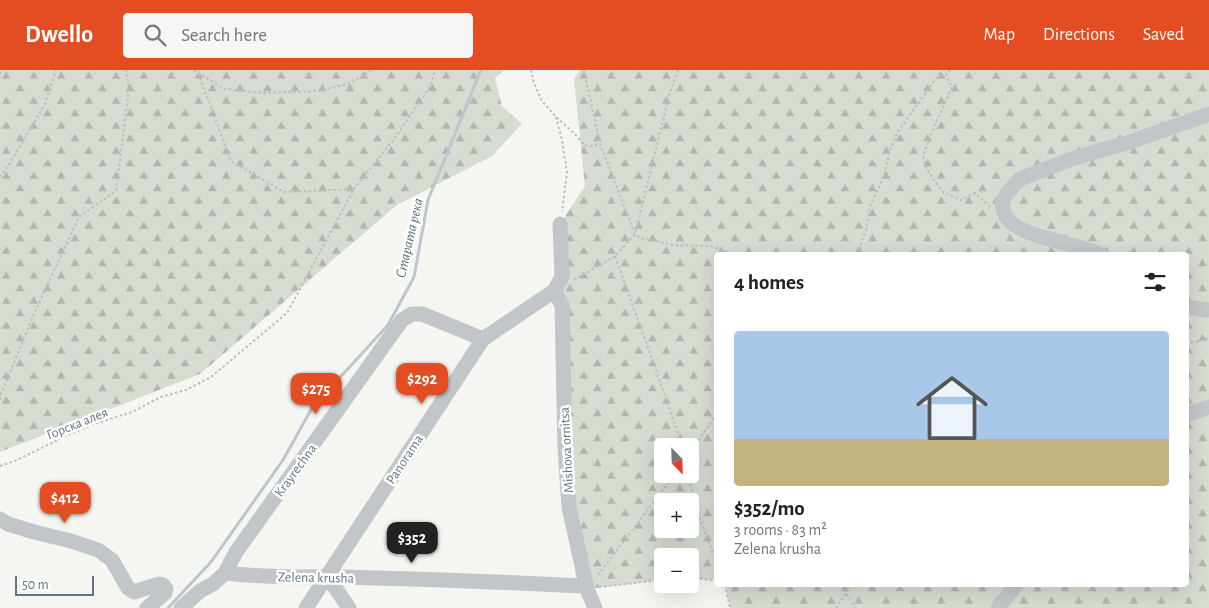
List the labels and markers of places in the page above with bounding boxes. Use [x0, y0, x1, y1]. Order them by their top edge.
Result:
pin: $292 [392, 362, 452, 405]
pin: $275 [286, 372, 346, 415]
pin: $412 [35, 482, 95, 524]
pin: $352 [382, 522, 442, 564]

